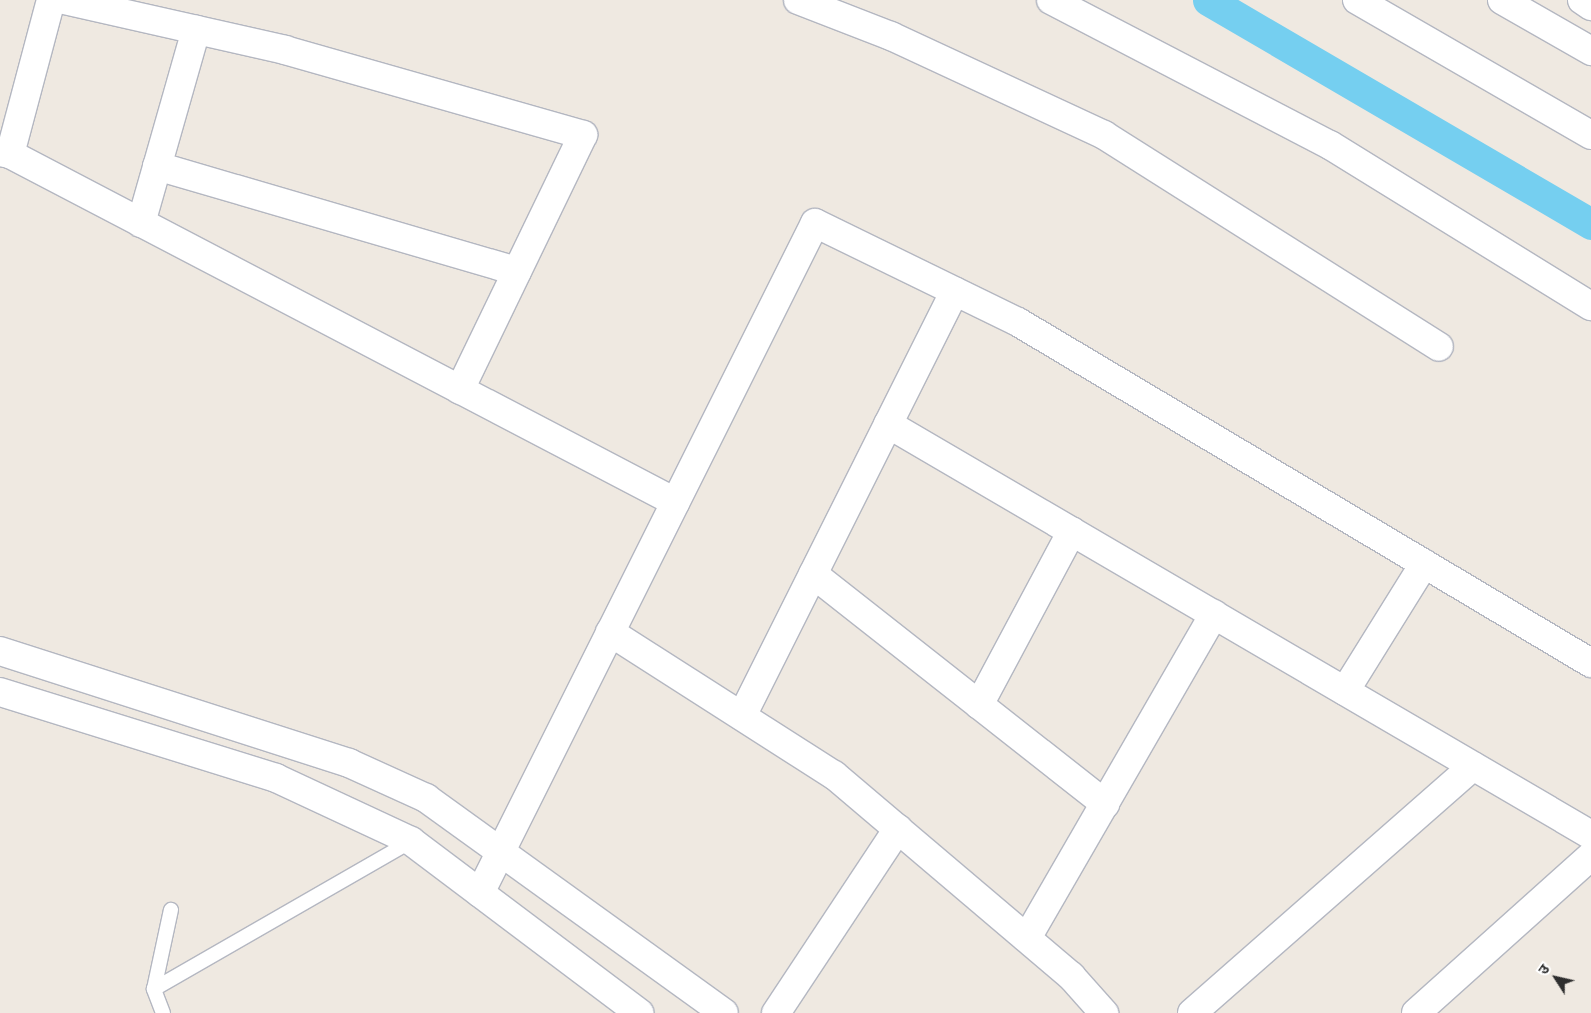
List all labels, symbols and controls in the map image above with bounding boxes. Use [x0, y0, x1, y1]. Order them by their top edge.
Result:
north arrow [1531, 953, 1581, 1003]
text: उ [1535, 961, 1553, 977]

